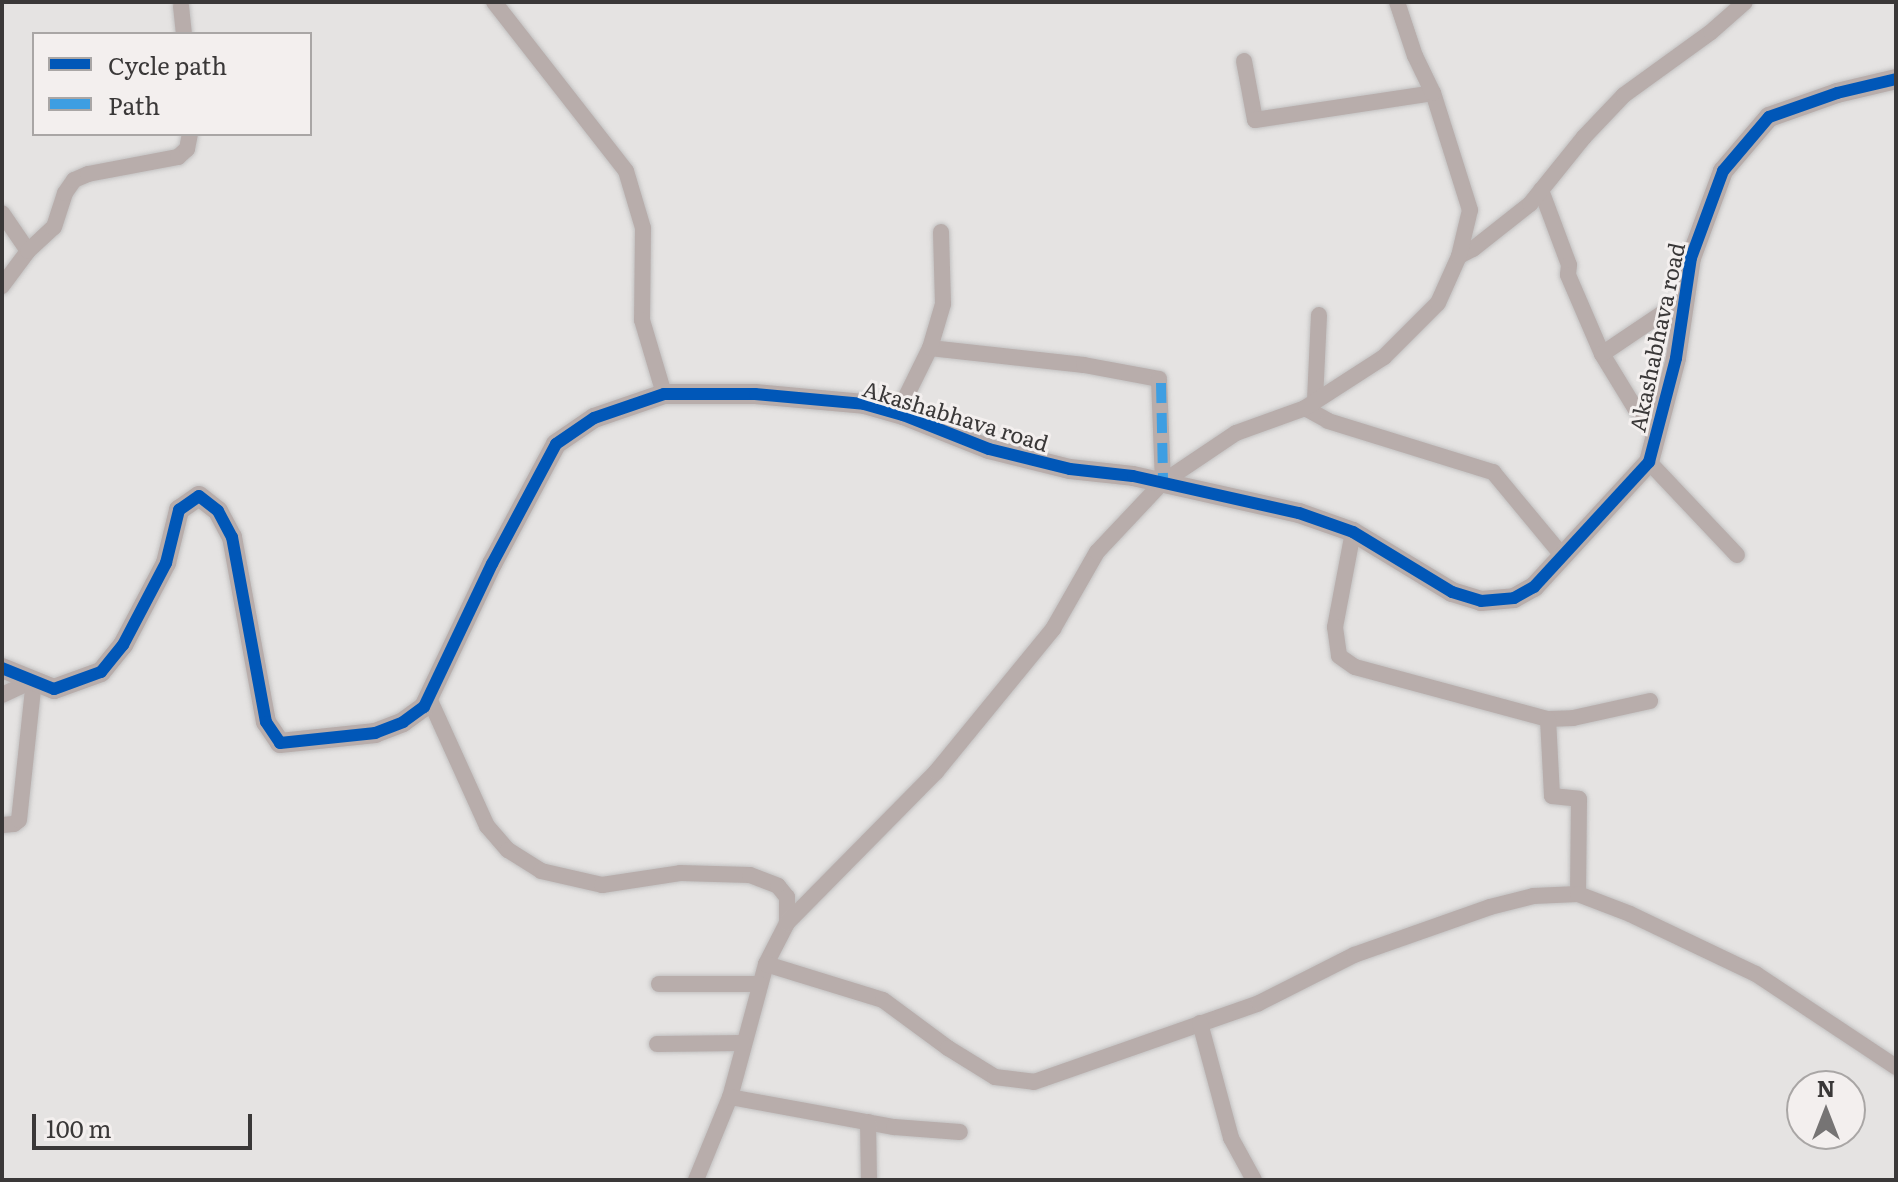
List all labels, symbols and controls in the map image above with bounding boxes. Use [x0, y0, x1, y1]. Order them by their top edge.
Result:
legend [32, 32, 312, 136]
text: Cycle path [108, 47, 227, 82]
text: Path [108, 87, 160, 122]
street label: Akashabhava road [1623, 240, 1689, 434]
street label: Akashabhava road [860, 374, 1052, 456]
north arrow [1786, 1070, 1866, 1150]
text: N [1817, 1071, 1835, 1104]
scale bar [36, 1098, 256, 1148]
text: 100 m [46, 1110, 112, 1145]

